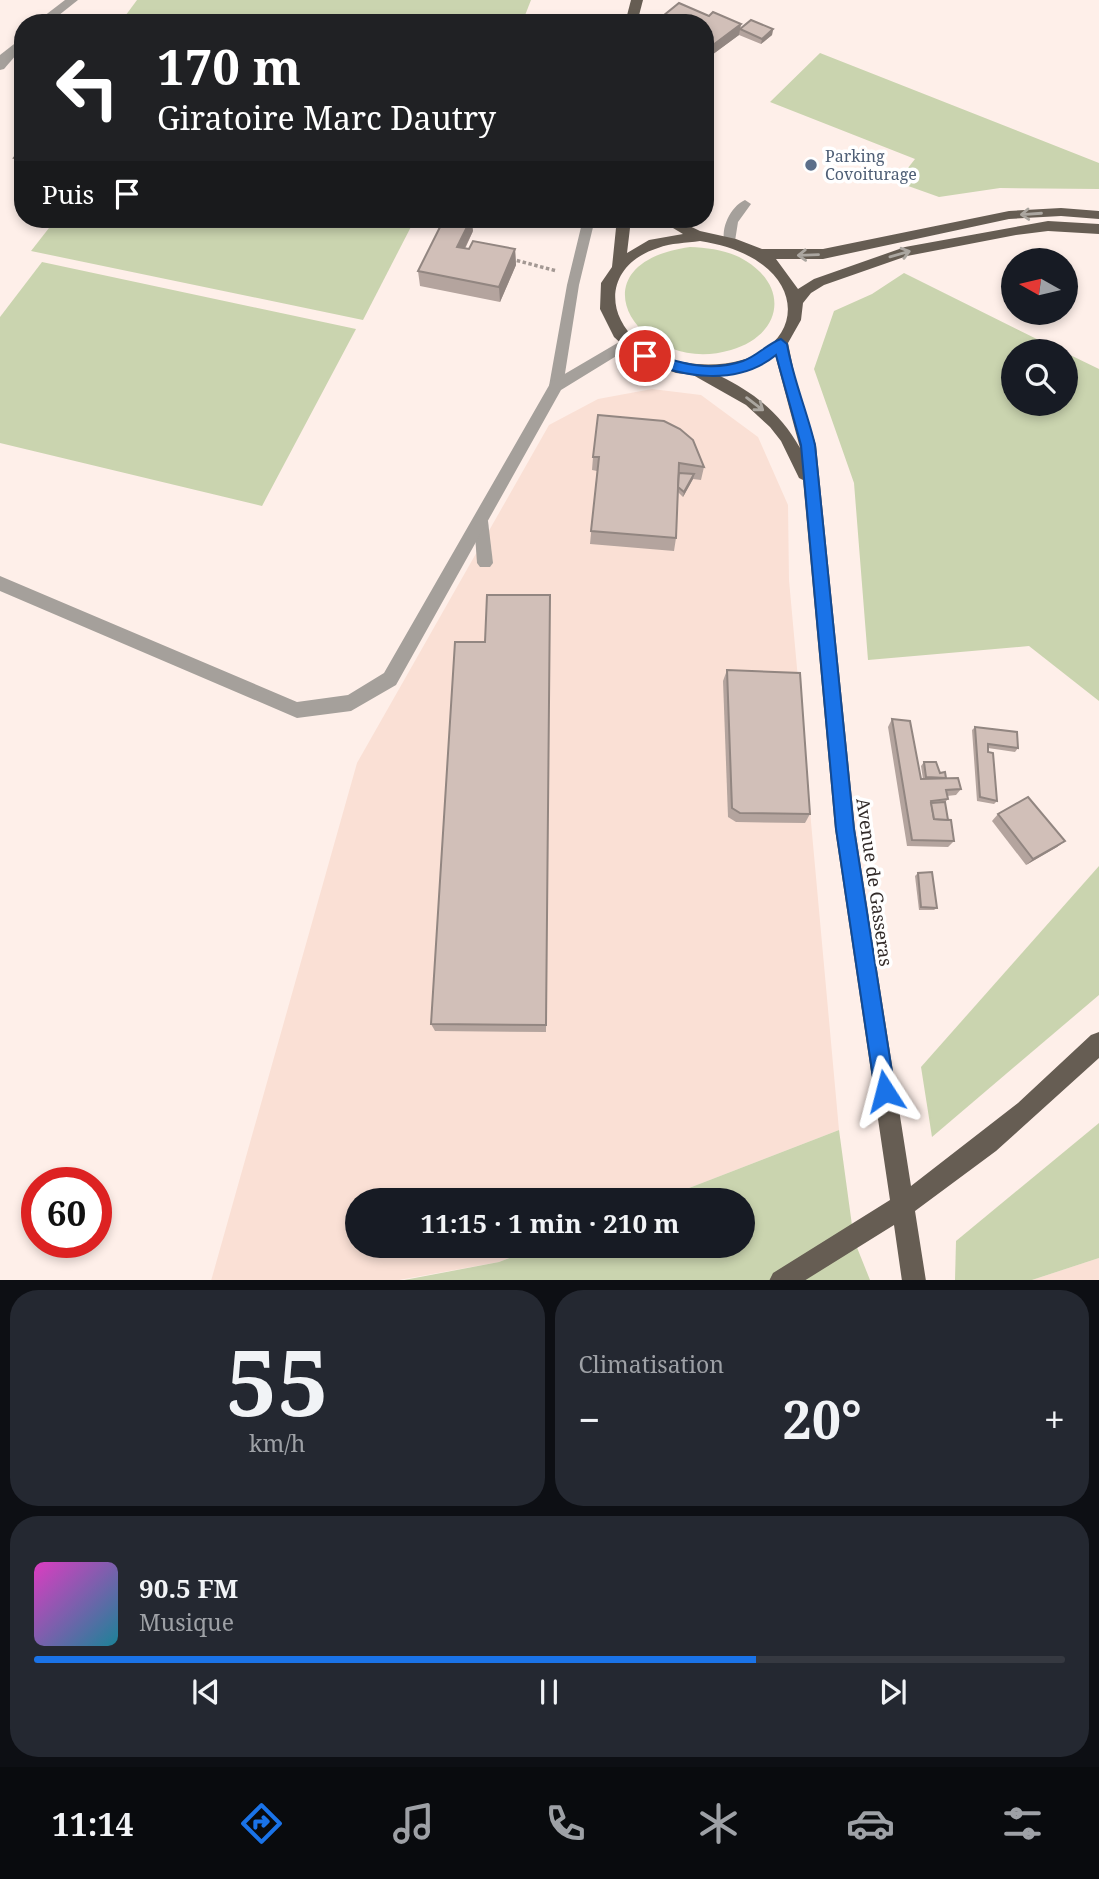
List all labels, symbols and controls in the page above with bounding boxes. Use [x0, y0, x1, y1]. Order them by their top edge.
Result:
text: 170 m [157, 33, 301, 99]
icon: left [42, 42, 133, 133]
text: Giratoire Marc Dautry [157, 96, 496, 139]
place label: Parking Covoiturage [825, 145, 917, 185]
marker: Parking Covoiturage [803, 157, 819, 173]
icon: arrive [108, 175, 146, 213]
text: Puis [42, 176, 94, 212]
one-way arrow [1020, 208, 1043, 221]
one-way arrow [889, 247, 911, 260]
one-way arrow [796, 248, 819, 262]
north arrow [1001, 248, 1078, 326]
map controls [1001, 248, 1078, 416]
pin [615, 326, 675, 386]
icon: arrive [626, 337, 664, 375]
button: search [1001, 339, 1078, 416]
one-way arrow [746, 397, 764, 412]
street label: Avenue de Gasseras [851, 796, 899, 968]
position arrow [848, 1054, 922, 1128]
speed limit sign: 60 [21, 1167, 112, 1258]
text: 11:15 · 1 min · 210 m [420, 1205, 680, 1241]
text: 55 [226, 1319, 329, 1443]
text: Climatisation [579, 1348, 724, 1380]
text: 20° [782, 1383, 862, 1454]
text: − [579, 1393, 601, 1445]
text: + [1044, 1393, 1065, 1445]
text: km/h [249, 1427, 305, 1459]
text: 90.5 FM [139, 1570, 238, 1606]
text: Musique [139, 1606, 234, 1638]
icon: previous [187, 1673, 225, 1711]
icon: pause [530, 1673, 568, 1711]
icon: next [874, 1673, 912, 1711]
icon: directions [237, 1799, 286, 1848]
icon: music [389, 1799, 438, 1848]
icon: phone [541, 1799, 590, 1848]
icon: climate [694, 1799, 743, 1848]
icon: car [846, 1799, 895, 1848]
icon: filters [998, 1799, 1047, 1848]
text: 11:14 [52, 1802, 134, 1845]

